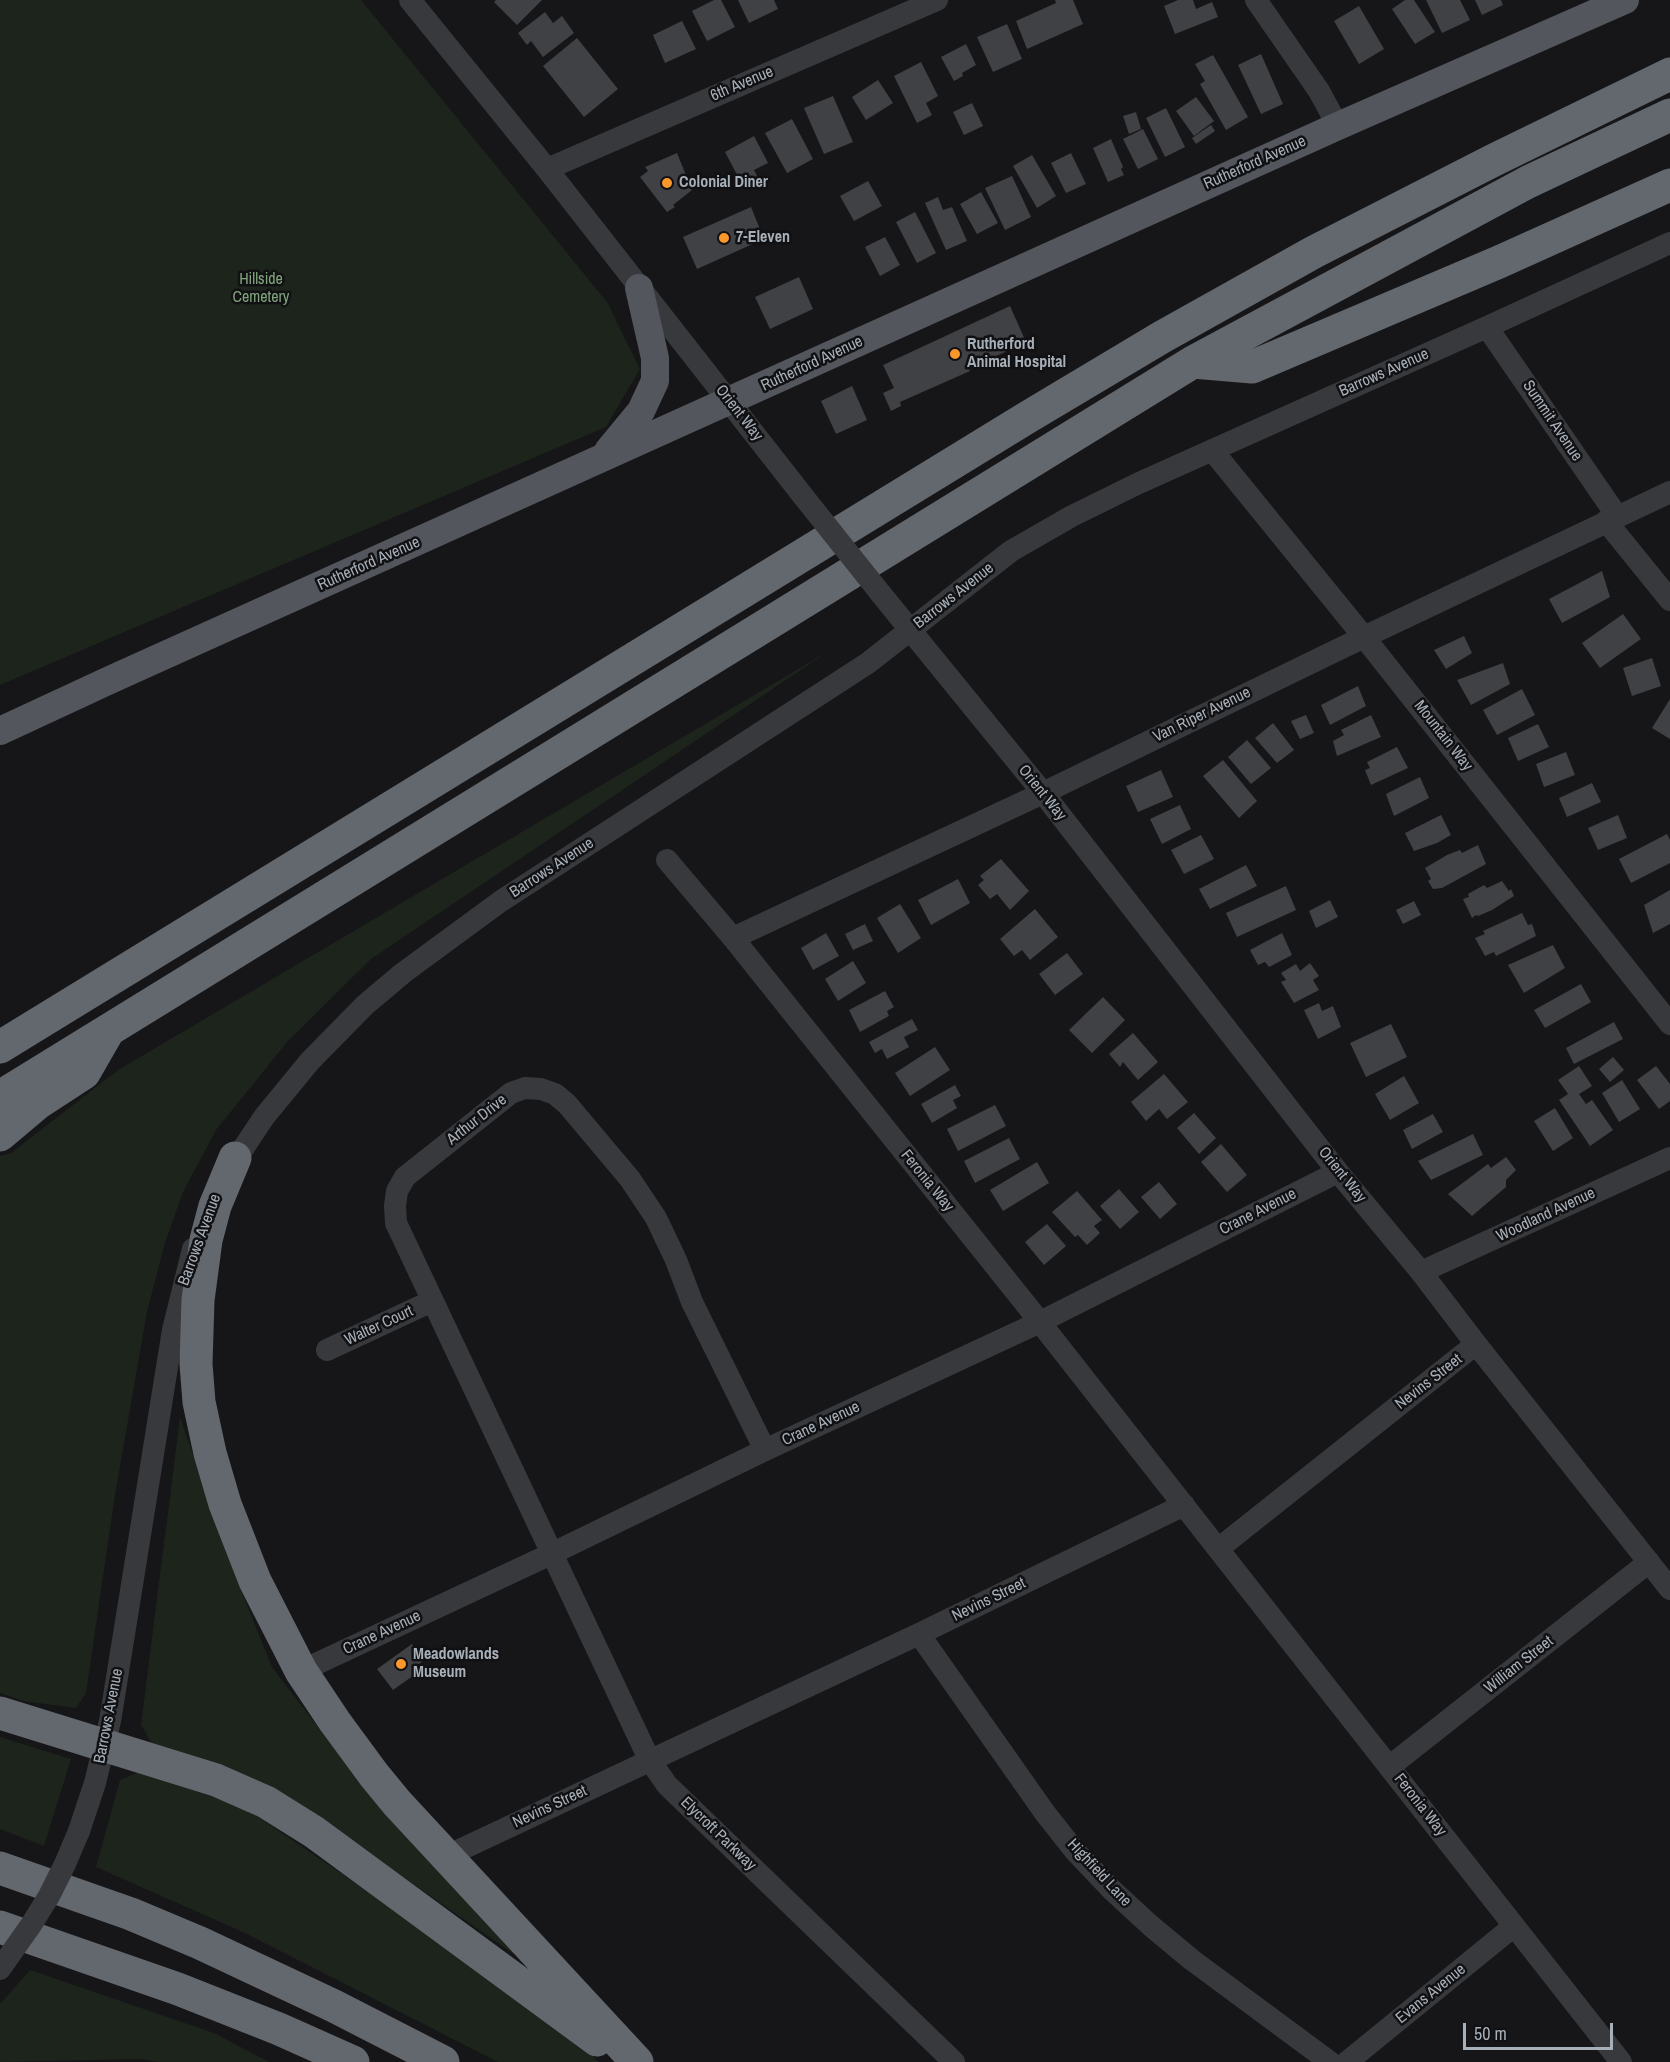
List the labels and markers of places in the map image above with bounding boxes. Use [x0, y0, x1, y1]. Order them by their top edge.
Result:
place label: Colonial Diner [679, 173, 768, 193]
marker: Colonial Diner [660, 176, 674, 190]
place label: 7-Eleven [736, 228, 790, 248]
marker: 7-Eleven [717, 231, 731, 245]
place label: Rutherford Animal Hospital [967, 335, 1066, 373]
marker: Rutherford Animal Hospital [948, 347, 962, 361]
place label: Meadowlands Museum [413, 1645, 499, 1683]
marker: Meadowlands Museum [394, 1657, 408, 1671]

